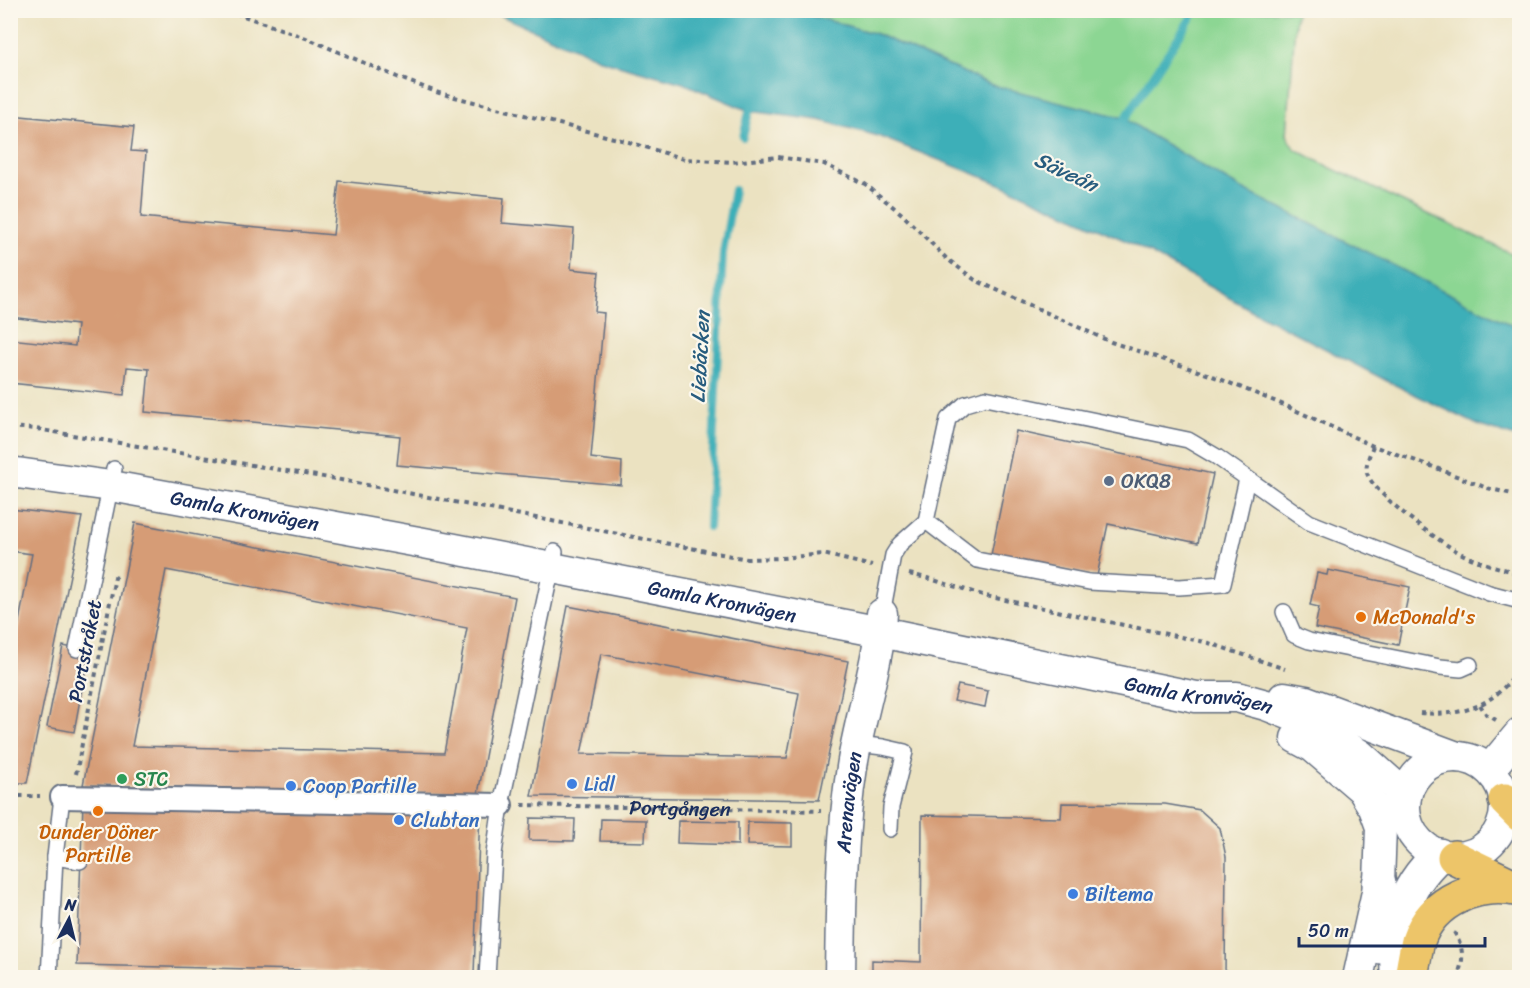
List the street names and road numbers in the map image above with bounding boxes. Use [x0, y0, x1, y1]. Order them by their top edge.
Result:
street label: Gamla Kronvägen [168, 480, 322, 541]
street label: Gamla Kronvägen [645, 570, 800, 633]
street label: Portstråket [58, 596, 112, 705]
street label: Gamla Kronvägen [1121, 665, 1279, 724]
street label: Arenavägen [826, 748, 872, 855]
street label: Portgången [629, 790, 731, 827]

